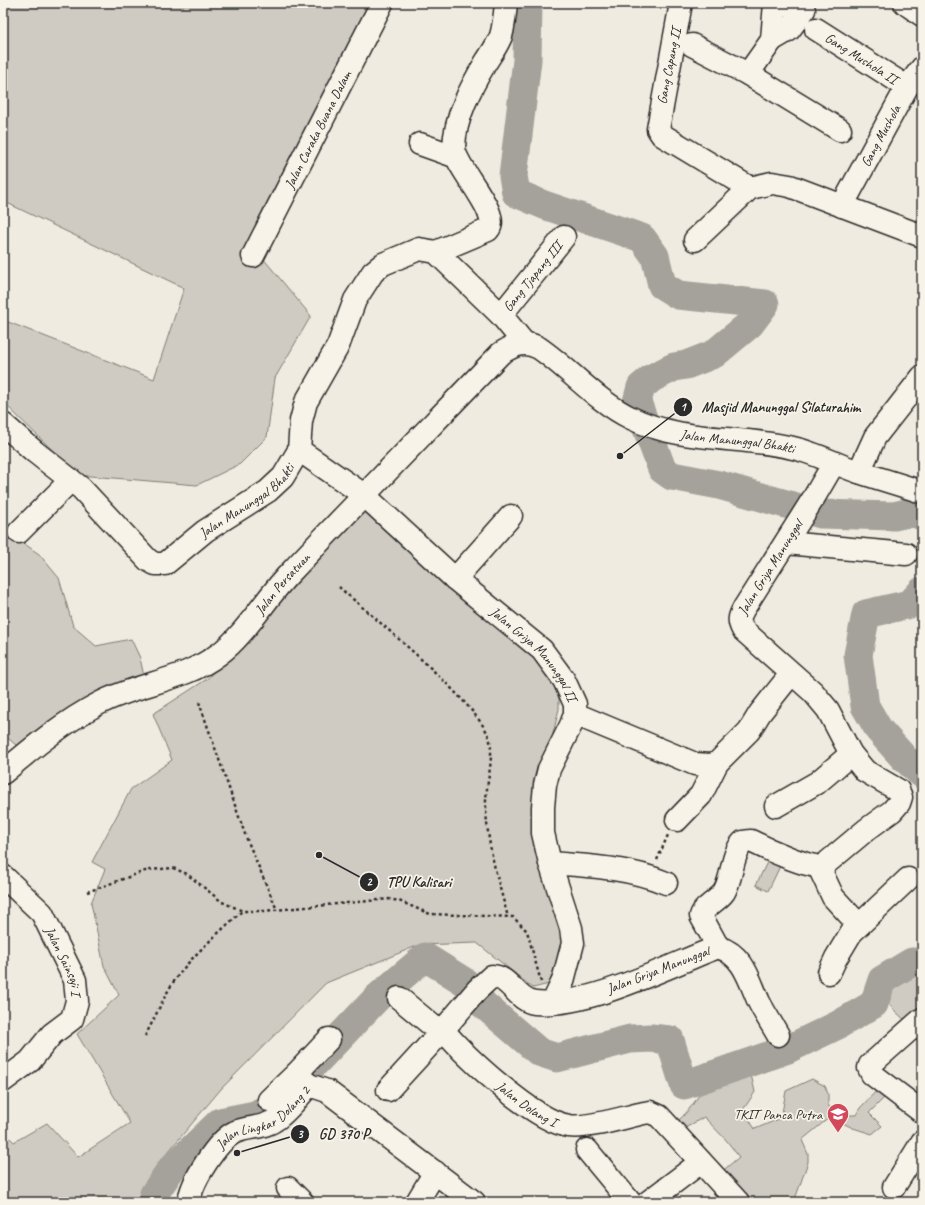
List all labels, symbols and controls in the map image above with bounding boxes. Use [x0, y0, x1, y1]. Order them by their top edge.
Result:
street label: Gang Capang II [653, 23, 685, 105]
street label: Gang Mushola II [822, 29, 904, 89]
street label: Jalan Caraka Buana Dalam [280, 67, 355, 192]
street label: Gang Mushola [857, 101, 904, 170]
street label: Gang Tjapang III [499, 235, 568, 315]
callout: Masjid Manunggal Silaturahim [673, 393, 870, 420]
text: Masjid Manunggal Silaturahim [702, 398, 862, 417]
text: 1 [680, 399, 687, 415]
street label: Jalan Manunggal Bhakti [678, 425, 799, 457]
street label: Jalan Manunggal Bhakti [194, 459, 299, 542]
street label: Jalan Griya Manunggal [733, 515, 807, 618]
street label: Jalan Persatuan [250, 548, 314, 619]
street label: Jalan Griya Manunggal II [486, 602, 582, 707]
callout: TPU Kalisari [359, 868, 459, 895]
text: TPU Kalisari [387, 873, 453, 892]
text: 2 [366, 874, 373, 890]
street label: Jalan Sainsaji I [41, 923, 85, 1000]
street label: Jalan Griya Manunggal [603, 942, 714, 998]
street label: Jalan Dolang I [492, 1077, 563, 1132]
street label: Jalan Lingkar Dolang 2 [211, 1081, 314, 1153]
school or university icon: TKIT Panca Putra [825, 1101, 851, 1134]
place label: TKIT Panca Putra [734, 1106, 823, 1123]
callout: GD 370 P [290, 1121, 377, 1148]
text: GD 370 P [319, 1125, 372, 1144]
text: 3 [297, 1126, 304, 1142]

